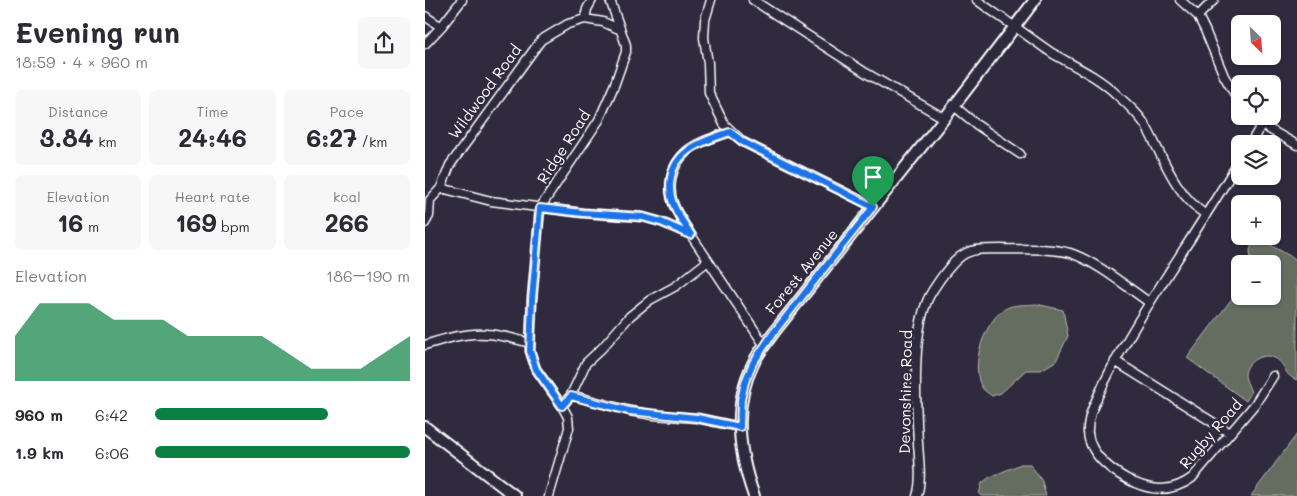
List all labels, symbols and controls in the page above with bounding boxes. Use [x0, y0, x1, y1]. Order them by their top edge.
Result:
text: Evening run [15, 14, 180, 50]
north arrow [1231, 15, 1281, 65]
map controls [1231, 15, 1281, 305]
button: share [358, 17, 410, 69]
street label: Wildwood Road [443, 40, 525, 143]
text: 18:59 · 4 × 960 m [15, 51, 148, 72]
button: locate [1231, 75, 1281, 125]
text: Distance [48, 102, 108, 121]
text: Time [197, 102, 228, 121]
text: Pace [330, 102, 364, 121]
street label: Ridge Road [532, 106, 594, 187]
text: 3.84 [40, 121, 94, 153]
text: 24:46 [178, 121, 247, 153]
text: 6:27 [306, 121, 357, 153]
text: km [94, 132, 117, 151]
text: /km [357, 132, 388, 151]
button: layers [1231, 135, 1281, 185]
pin [852, 156, 894, 207]
icon: arrive [859, 163, 887, 191]
text: Elevation [47, 187, 110, 206]
text: Heart rate [175, 187, 250, 206]
text: kcal [333, 187, 361, 206]
button: + [1231, 195, 1281, 245]
text: 16 [57, 206, 83, 238]
text: 169 [175, 206, 217, 238]
text: 266 [325, 206, 369, 238]
text: m [83, 217, 99, 236]
text: bpm [217, 217, 250, 236]
street label: Forest Avenue [761, 224, 842, 318]
button: − [1231, 255, 1281, 305]
text: Elevation [15, 265, 87, 286]
text: 186–190 m [326, 265, 410, 286]
street label: Devonshire Road [894, 330, 916, 454]
street label: Rugby Road [1174, 394, 1246, 472]
text: 960 m [15, 404, 63, 425]
text: 6:42 [95, 404, 128, 425]
text: 1.9 km [15, 442, 64, 463]
text: 6:06 [95, 442, 129, 463]

